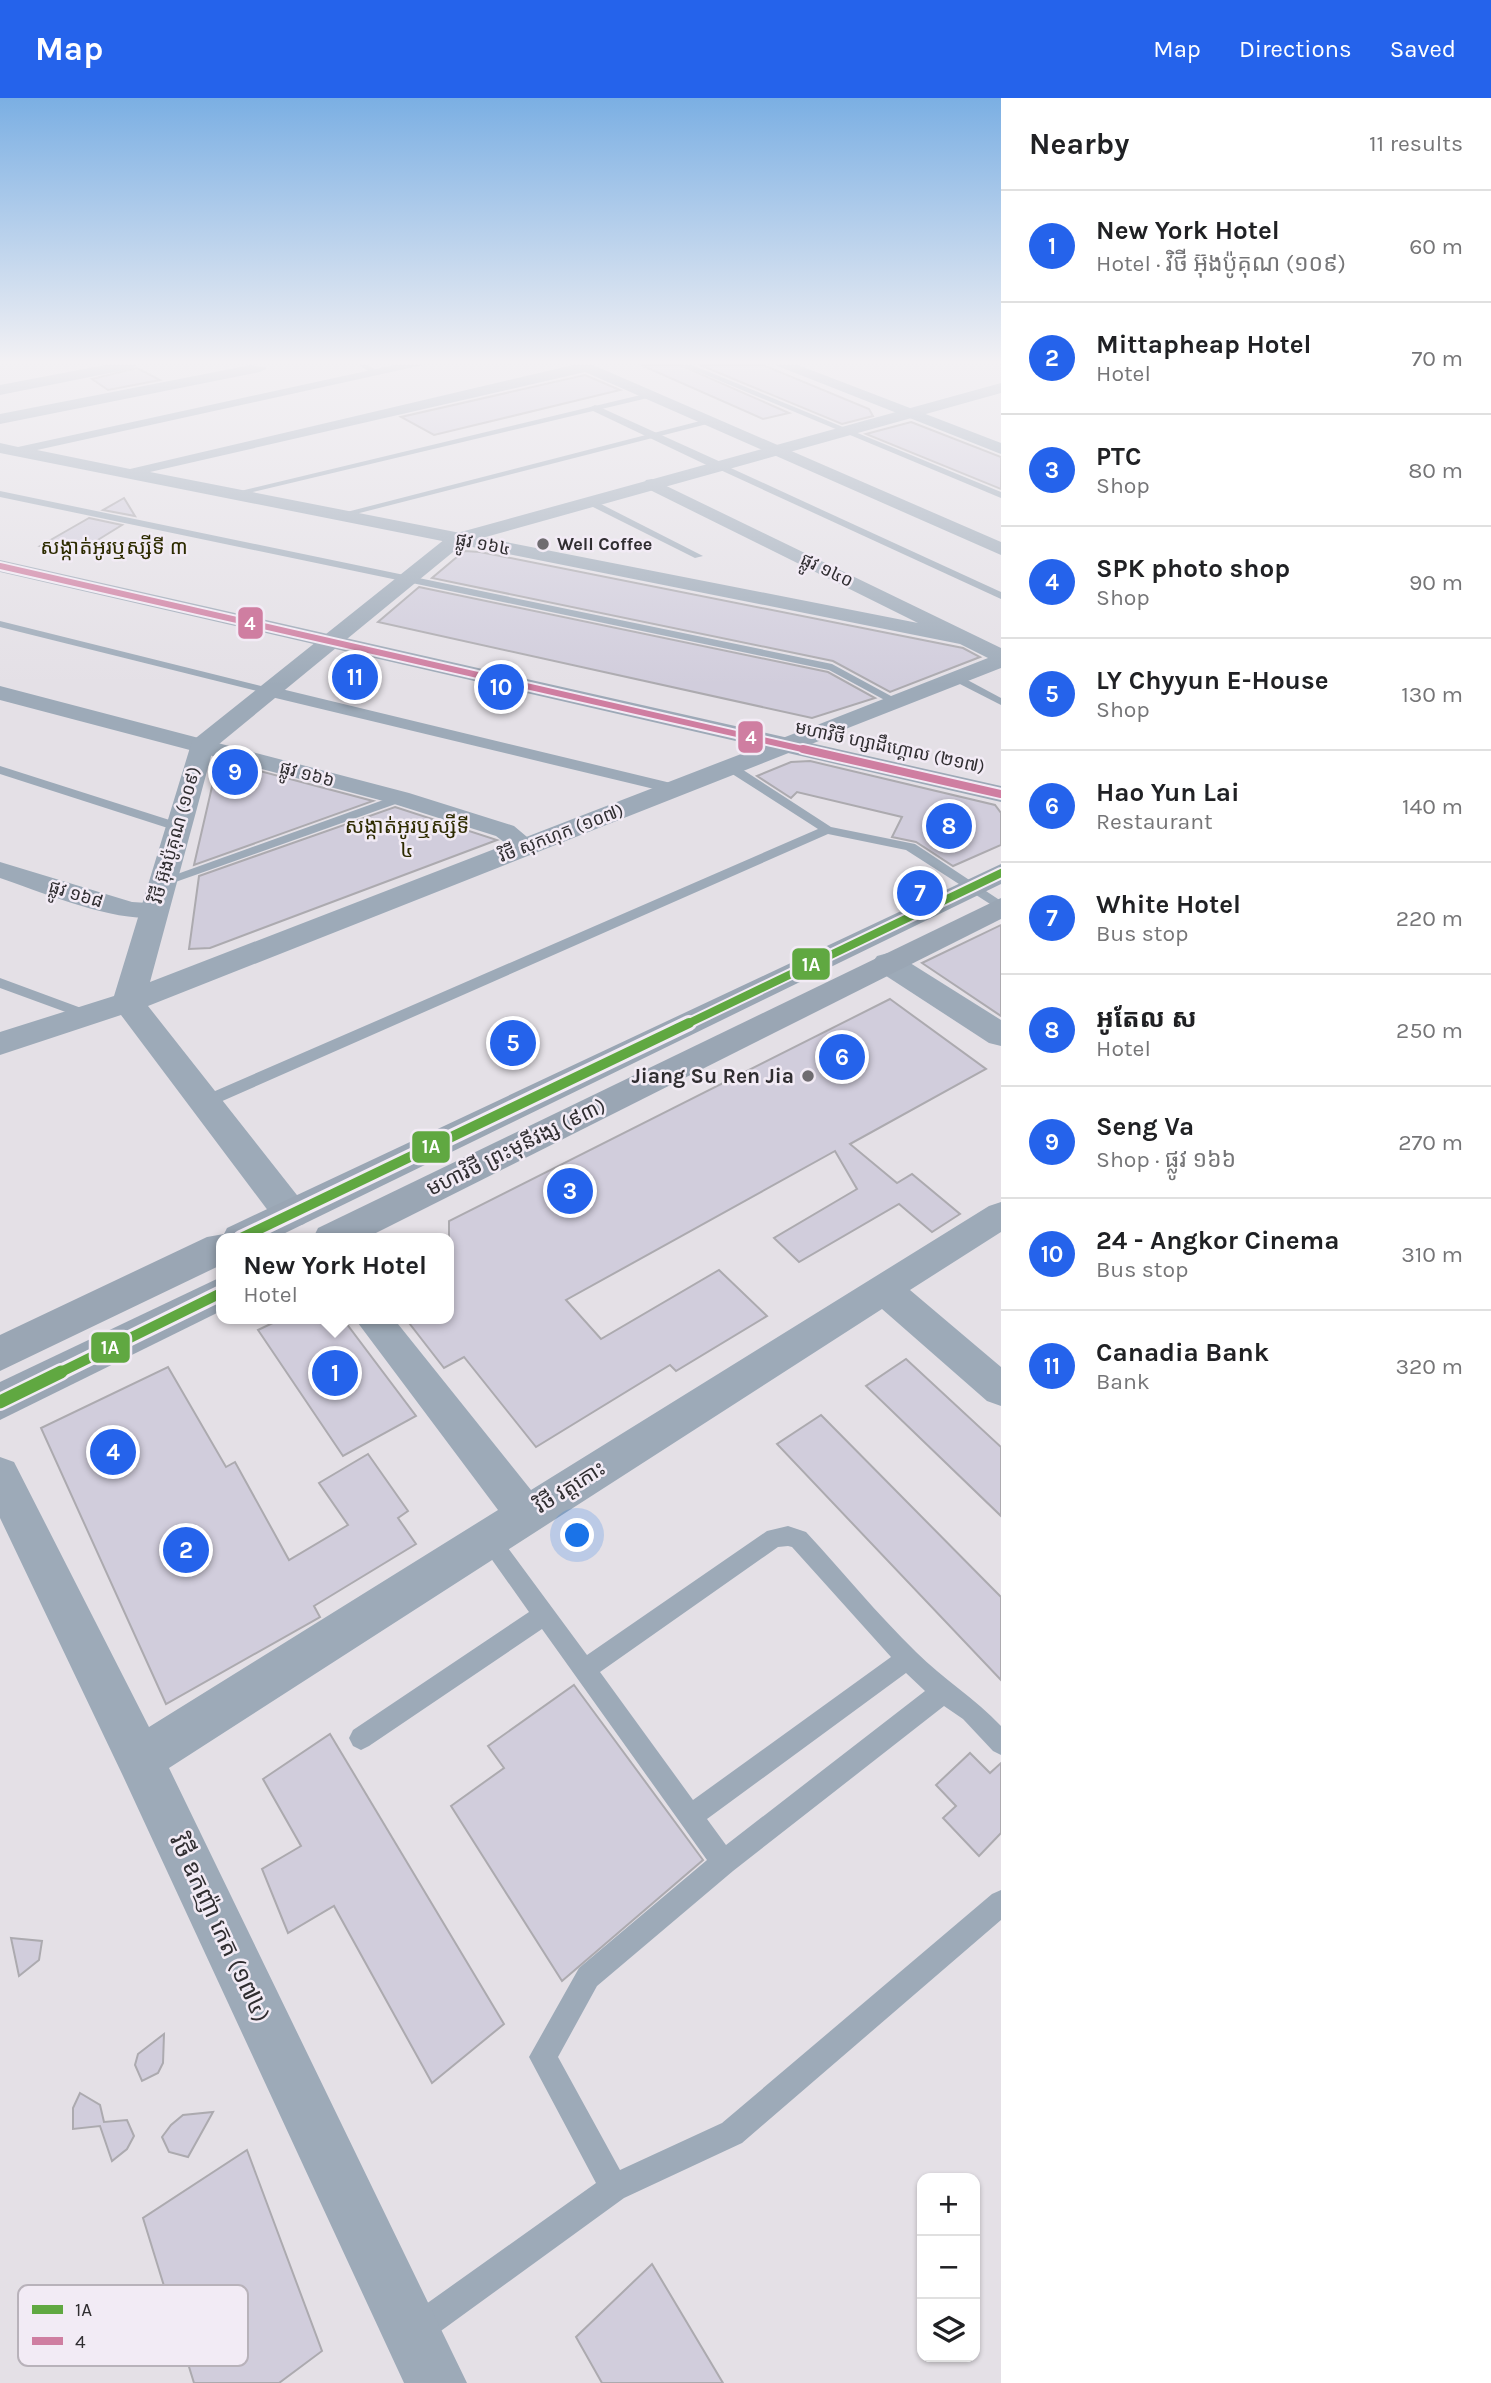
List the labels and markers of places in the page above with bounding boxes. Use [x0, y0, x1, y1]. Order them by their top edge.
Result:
place label: Well Coffee [557, 533, 652, 555]
marker: Well Coffee [535, 536, 551, 552]
pin: 11 [332, 651, 378, 703]
pin: 10 [478, 661, 524, 713]
pin: 9 [212, 746, 258, 798]
pin: 8 [926, 800, 972, 852]
pin: 7 [897, 867, 943, 919]
pin: 5 [490, 1017, 536, 1069]
pin: 6 [819, 1031, 865, 1083]
place label: Jiang Su Ren Jia [632, 1064, 794, 1088]
marker: Jiang Su Ren Jia [800, 1068, 816, 1084]
pin: 3 [547, 1165, 593, 1217]
pin: 1 [312, 1347, 358, 1399]
pin: 4 [90, 1426, 136, 1478]
pin: 2 [163, 1524, 209, 1576]

